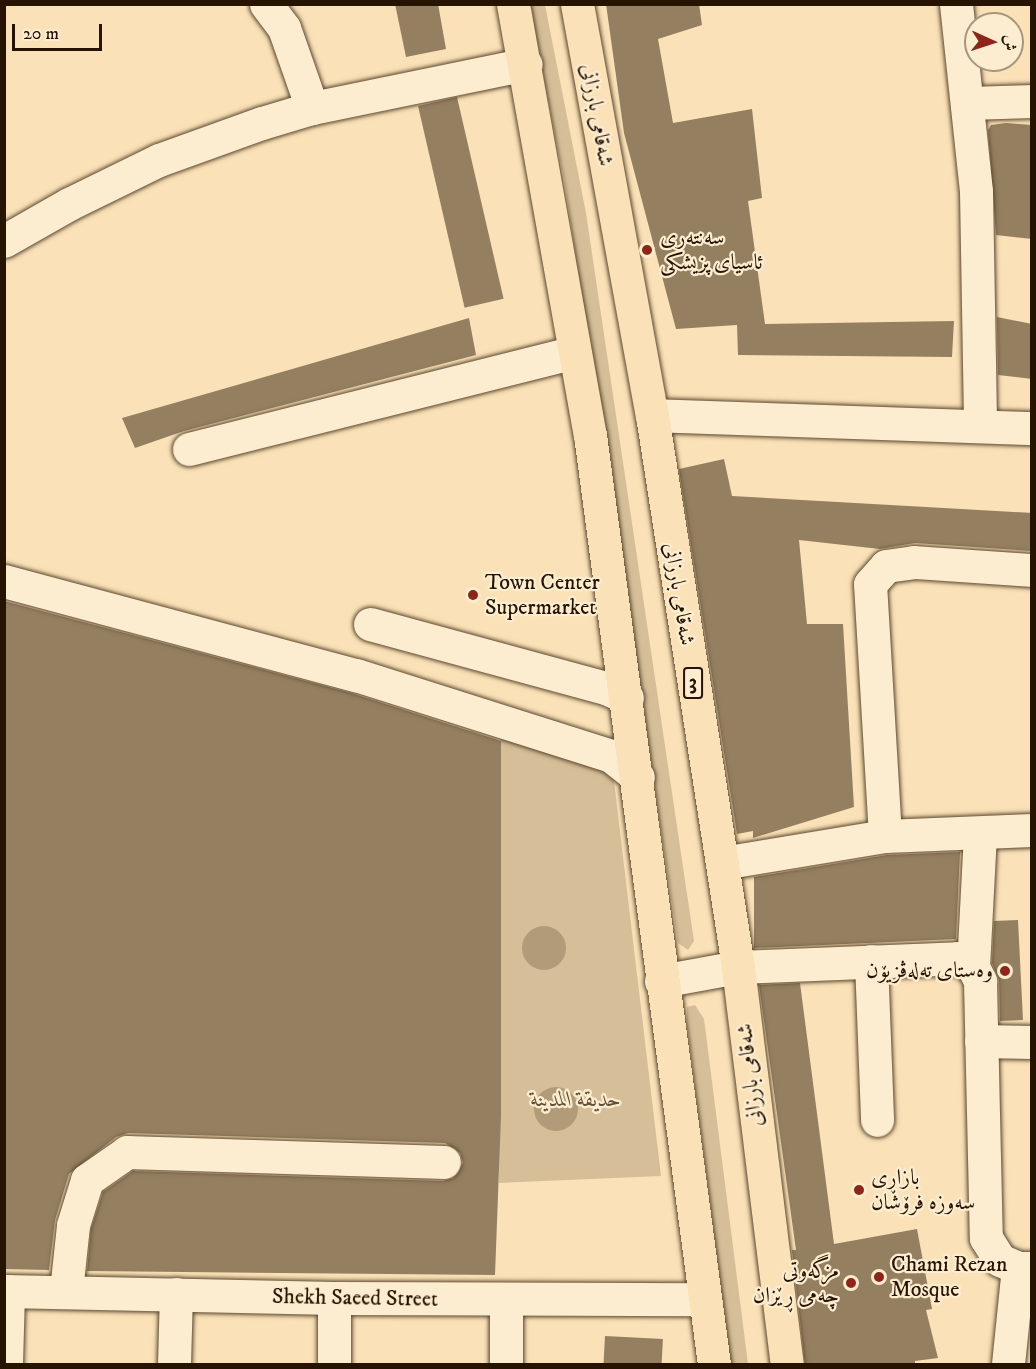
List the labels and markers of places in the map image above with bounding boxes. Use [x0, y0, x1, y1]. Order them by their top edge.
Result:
place label: سەنتەری ئاسیای پزیشکی [660, 224, 763, 276]
marker: سەنتەری ئاسیای پزیشکی [638, 241, 656, 259]
place label: Town Center Supermarket [485, 569, 600, 620]
marker: Town Center Supermarket [466, 588, 480, 602]
place label: وەستای تەلەڤزیۆن [866, 958, 993, 984]
marker: وەستای تەلەڤزیۆن [998, 964, 1012, 978]
place label: بازاڕی سەوزە فرۆشان [871, 1164, 975, 1216]
marker: بازاڕی سەوزە فرۆشان [852, 1183, 866, 1197]
place label: Chami Rezan Mosque [891, 1251, 1007, 1302]
place label: مزگەوتی چەمی ڕێزان [753, 1257, 839, 1308]
marker: Chami Rezan Mosque [872, 1270, 886, 1284]
marker: مزگەوتی چەمی ڕێزان [844, 1276, 858, 1290]

